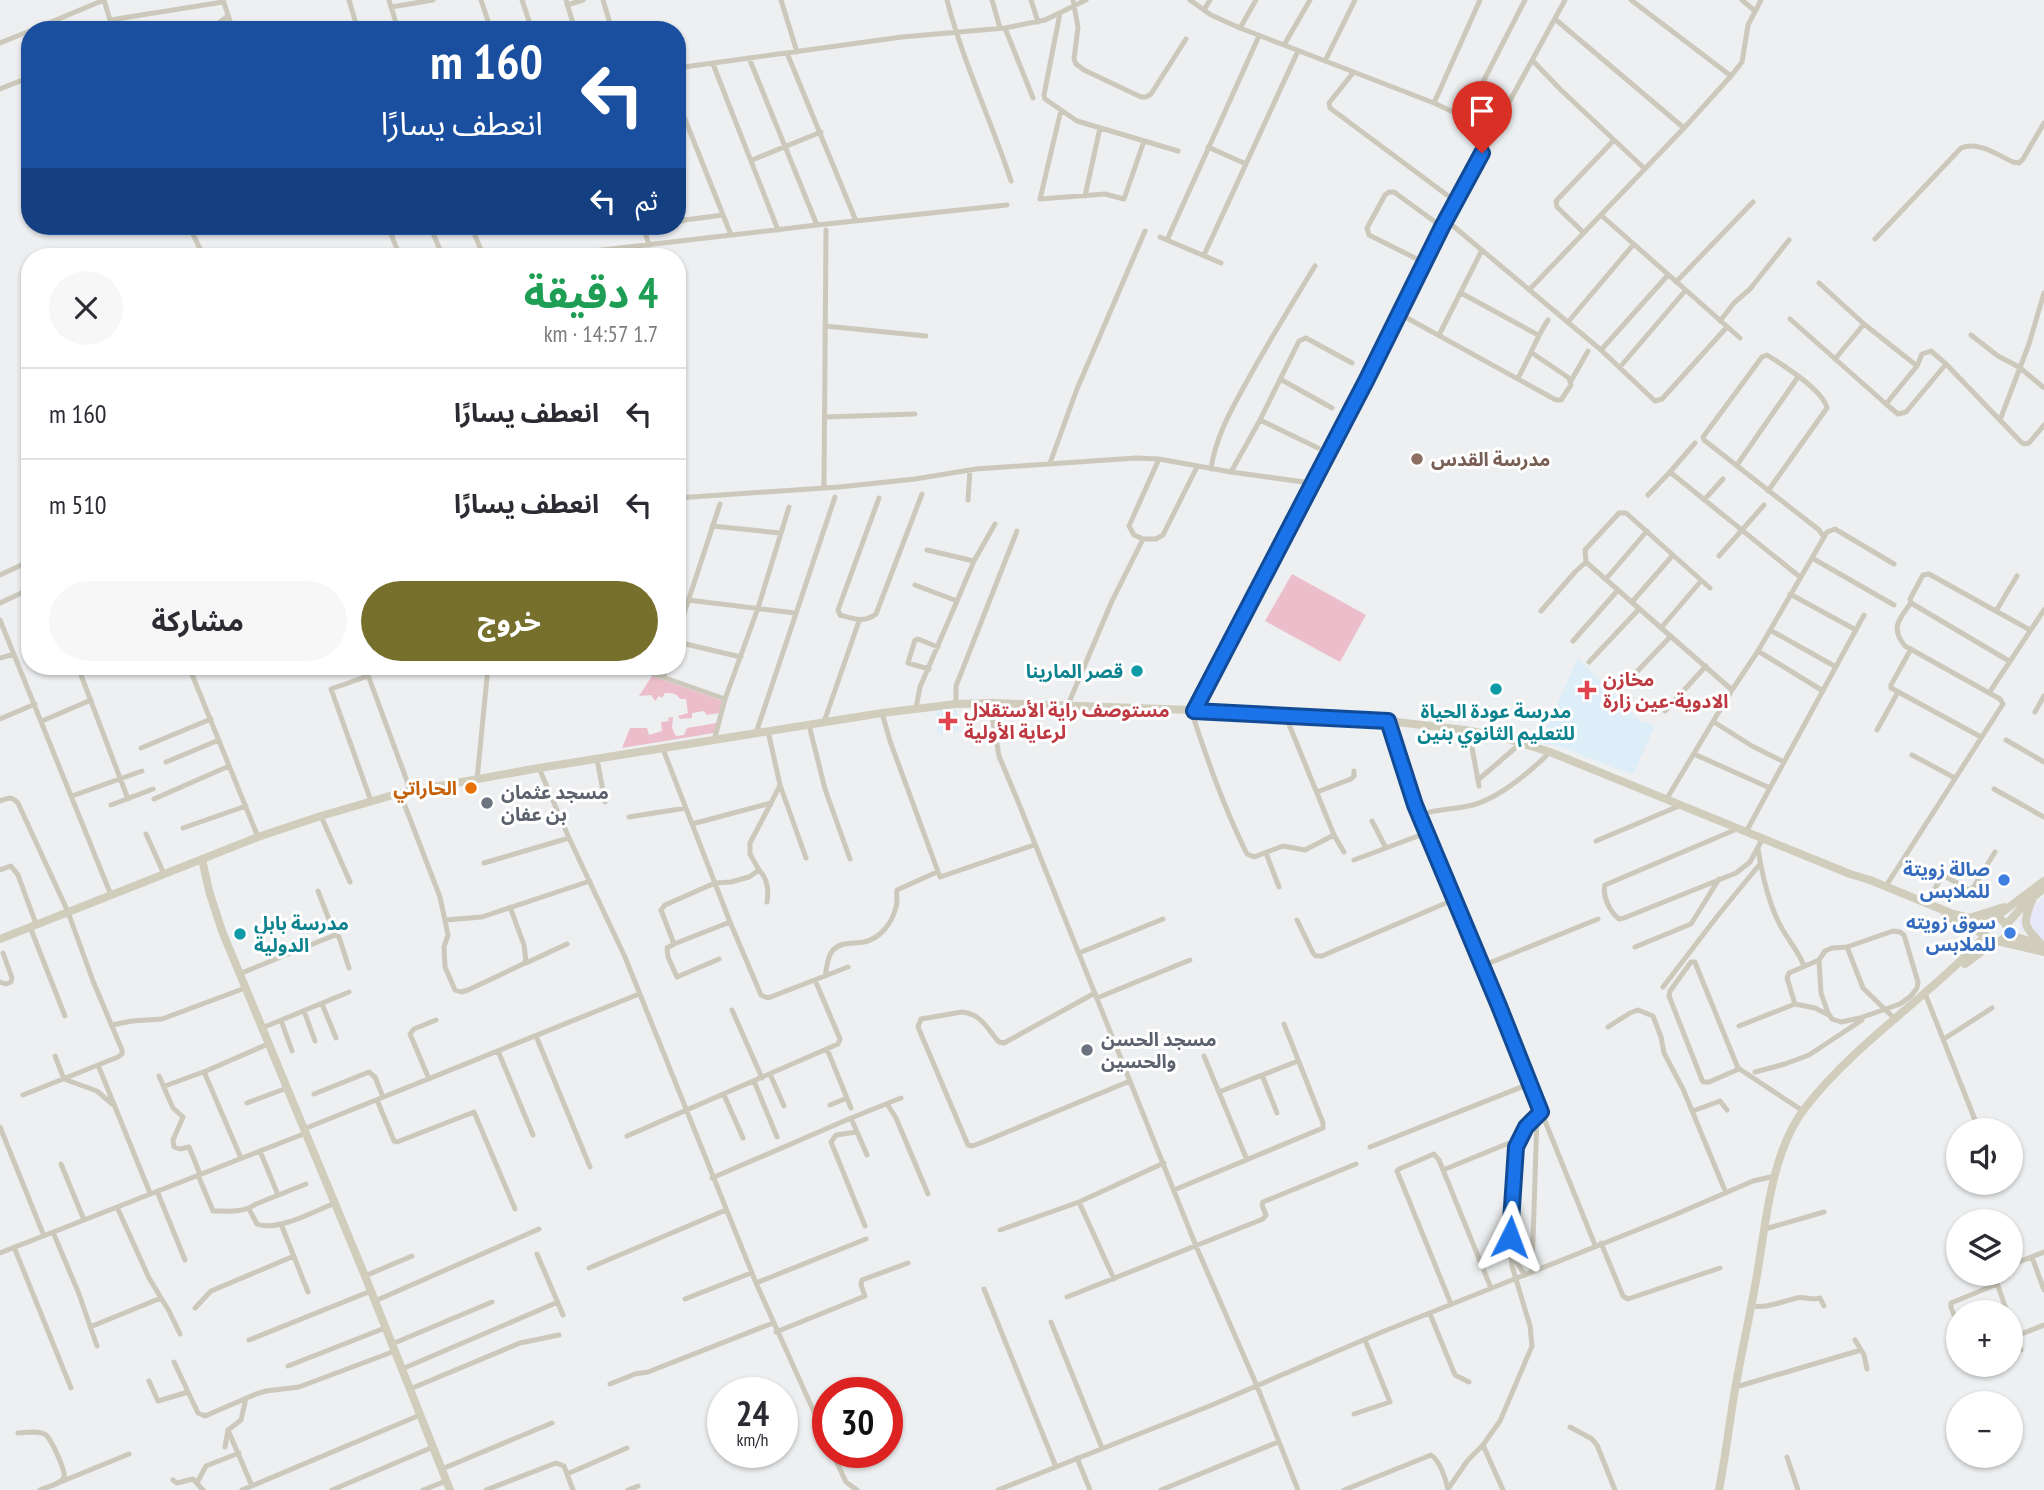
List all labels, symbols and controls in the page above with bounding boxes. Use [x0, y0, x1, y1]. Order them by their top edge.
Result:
text: 160 m [430, 29, 543, 93]
icon: left [567, 49, 658, 140]
pin [1452, 81, 1512, 153]
icon: arrive [1463, 92, 1501, 130]
text: انعطف يسارًا [381, 102, 543, 144]
icon: left [584, 182, 622, 220]
text: ثم [636, 184, 658, 217]
text: 4 دقيقة [524, 265, 658, 320]
button: close [49, 271, 123, 345]
text: 1.7 km · 14:57 [544, 319, 658, 348]
icon: left [620, 395, 658, 433]
text: انعطف يسارًا [454, 396, 599, 429]
text: 160 m [49, 397, 107, 430]
place label: مدرسة القدس [1431, 447, 1550, 471]
marker: مدرسة القدس [1409, 451, 1425, 467]
icon: left [620, 486, 658, 524]
text: انعطف يسارًا [454, 487, 599, 520]
text: 510 m [49, 488, 107, 521]
button: مشاركة [49, 581, 347, 661]
button: خروج [361, 581, 658, 661]
place label: قصر المارينا [1026, 659, 1123, 683]
marker: قصر المارينا [1129, 663, 1145, 679]
place label: مخازن الادوية-عين زارة [1603, 667, 1729, 713]
marker: مخازن الادوية-عين زارة [1577, 680, 1597, 700]
marker: مدرسة عودة الحياة للتعليم الثانوي بنين [1488, 681, 1504, 697]
place label: مستوصف راية الأستقلال لرعاية الأولية [964, 698, 1170, 744]
place label: مدرسة عودة الحياة للتعليم الثانوي بنين [1417, 699, 1575, 748]
marker: مستوصف راية الأستقلال لرعاية الأولية [938, 711, 958, 731]
place label: الحاراتي [393, 776, 457, 803]
marker: الحاراتي [463, 780, 479, 796]
place label: مسجد عثمان بن عفان [501, 780, 609, 826]
marker: مسجد عثمان بن عفان [479, 795, 495, 811]
place label: صالة زويتة للملابس [1903, 857, 1990, 903]
marker: صالة زويتة للملابس [1996, 872, 2012, 888]
place label: سوق زويته للملابس [1906, 910, 1996, 956]
place label: مدرسة بابل الدولية [254, 911, 349, 957]
marker: سوق زويته للملابس [2002, 925, 2018, 941]
marker: مدرسة بابل الدولية [232, 926, 248, 942]
place label: مسجد الحسن والحسين [1101, 1027, 1217, 1073]
marker: مسجد الحسن والحسين [1079, 1042, 1095, 1058]
map controls [1946, 1118, 2023, 1468]
button: sound [1946, 1118, 2023, 1195]
position arrow [1473, 1200, 1547, 1274]
button: layers [1946, 1209, 2023, 1286]
button: + [1946, 1300, 2023, 1377]
speed limit sign: 30 [812, 1377, 903, 1468]
text: 24 [736, 1390, 769, 1436]
button: − [1946, 1391, 2023, 1468]
text: km/h [737, 1428, 768, 1451]

